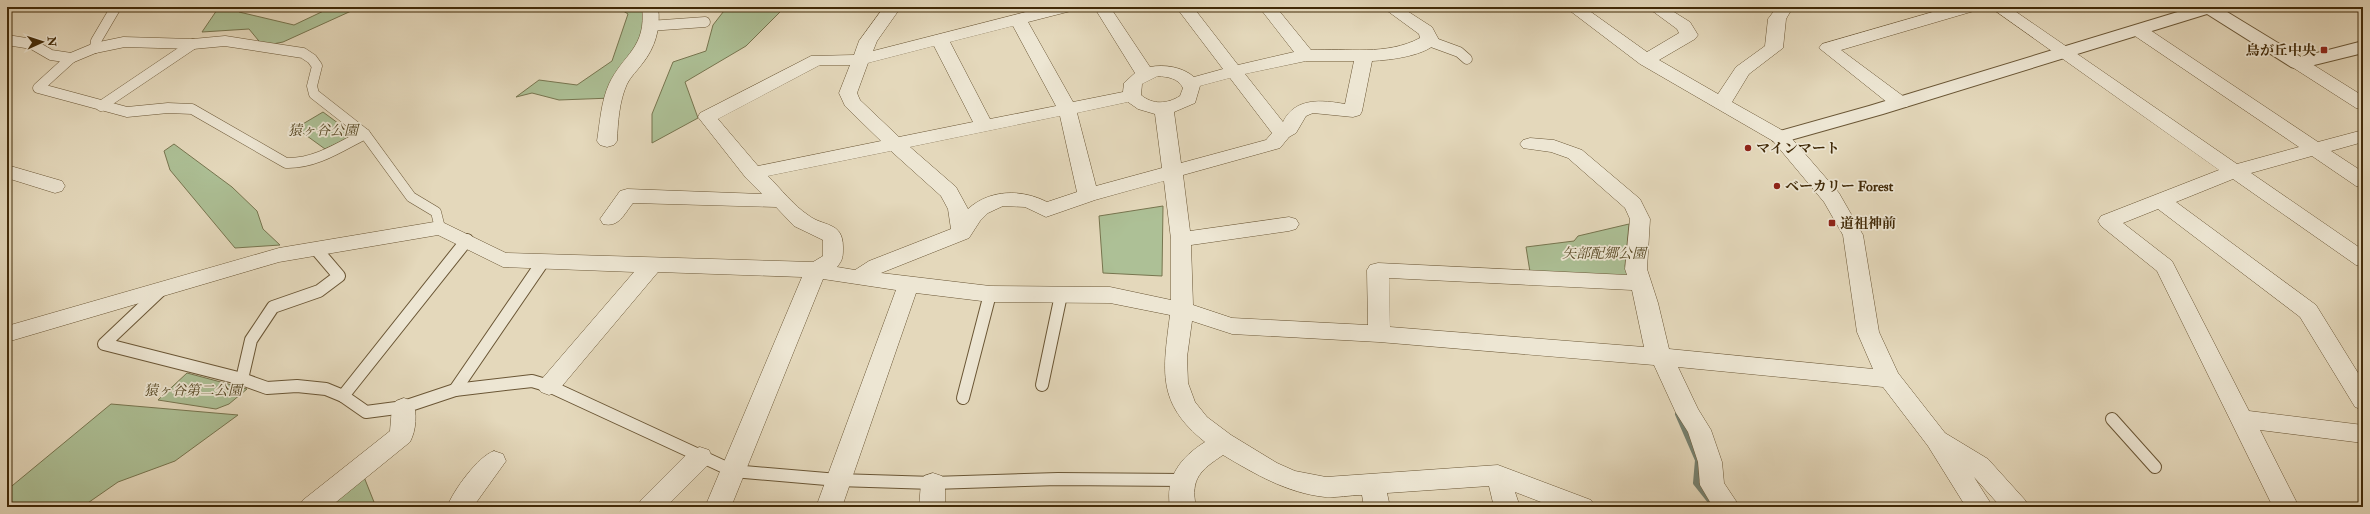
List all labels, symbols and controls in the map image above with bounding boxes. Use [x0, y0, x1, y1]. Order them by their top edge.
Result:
north arrow [22, 22, 62, 62]
text: N [45, 35, 58, 48]
place label: 鳥が丘中央 [2246, 42, 2316, 59]
marker: 鳥が丘中央 [2319, 45, 2329, 55]
park label: 猿ヶ谷公園 [288, 122, 360, 139]
place label: マインマート [1756, 140, 1840, 157]
marker: マインマート [1743, 143, 1753, 153]
place label: ベーカリー Forest [1785, 178, 1894, 195]
marker: ベーカリー Forest [1772, 181, 1782, 191]
place label: 道祖神前 [1840, 215, 1896, 232]
marker: 道祖神前 [1827, 218, 1837, 228]
park label: 矢部配郷公園 [1562, 245, 1648, 262]
park label: 猿ヶ谷第二公園 [144, 382, 244, 399]

